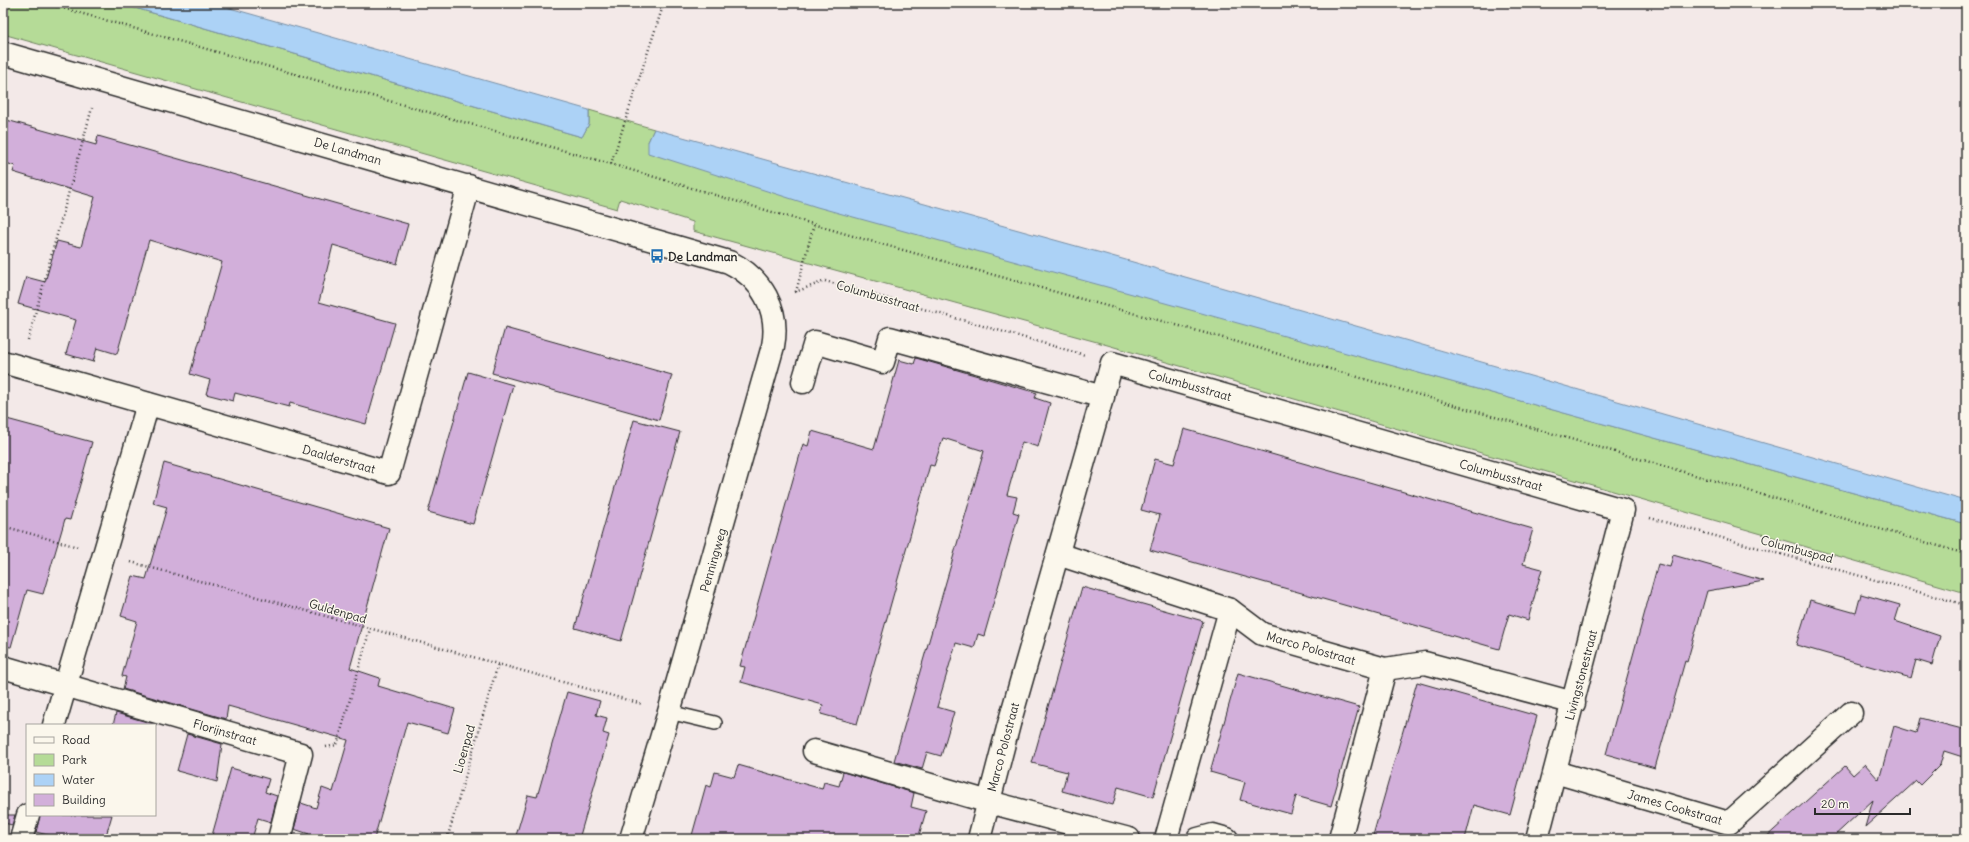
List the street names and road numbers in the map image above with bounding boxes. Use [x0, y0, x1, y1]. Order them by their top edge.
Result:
street label: De Landman [313, 134, 383, 168]
street label: Columbusstraat [835, 277, 921, 315]
street label: Columbusstraat [1147, 366, 1233, 404]
street label: Daalderstraat [301, 441, 377, 477]
street label: Columbusstraat [1458, 456, 1544, 494]
street label: Penningweg [697, 526, 729, 594]
street label: Columbuspad [1759, 532, 1835, 566]
street label: Guldenpad [307, 596, 369, 626]
street label: Marco Polostraat [1265, 628, 1357, 668]
street label: Livingstonestraat [1562, 628, 1600, 722]
street label: Marco Polostraat [984, 701, 1022, 793]
street label: Florijnstraat [191, 716, 259, 748]
street label: Lioenpad [450, 723, 478, 775]
street label: James Cookstraat [1626, 786, 1724, 828]

